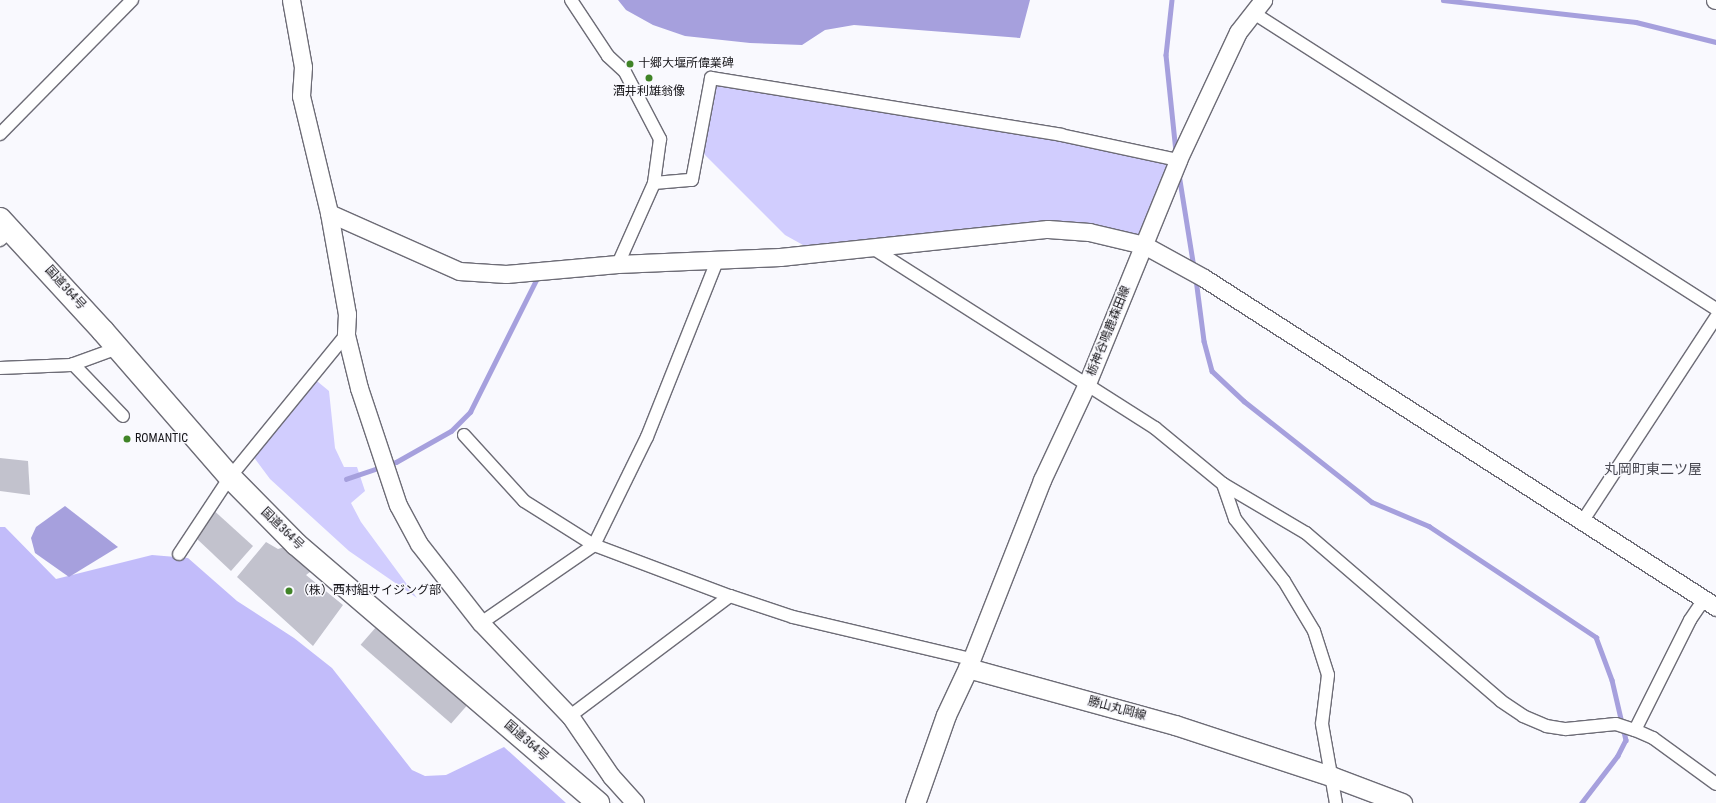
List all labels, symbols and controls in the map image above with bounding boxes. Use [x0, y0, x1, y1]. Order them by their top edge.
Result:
place label: 十郷大堰所偉業碑 [638, 57, 734, 71]
marker: 十郷大堰所偉業碑 [625, 59, 635, 69]
marker: 酒井利雄翁像 [644, 73, 654, 83]
place label: 酒井利雄翁像 [613, 85, 685, 99]
street label: 国道364号 [42, 263, 88, 313]
street label: 栃神谷鳴鹿森田線 [1084, 284, 1134, 378]
place label: ROMANTIC [135, 432, 188, 446]
marker: ROMANTIC [122, 434, 132, 444]
district label: 丸岡町東二ツ屋 [1604, 461, 1702, 477]
street label: 国道364号 [258, 505, 306, 553]
place label: （株）西村組サイジング部 [297, 584, 441, 598]
marker: （株）西村組サイジング部 [284, 586, 294, 596]
street label: 勝山丸岡線 [1086, 694, 1148, 724]
street label: 国道364号 [501, 718, 551, 764]

